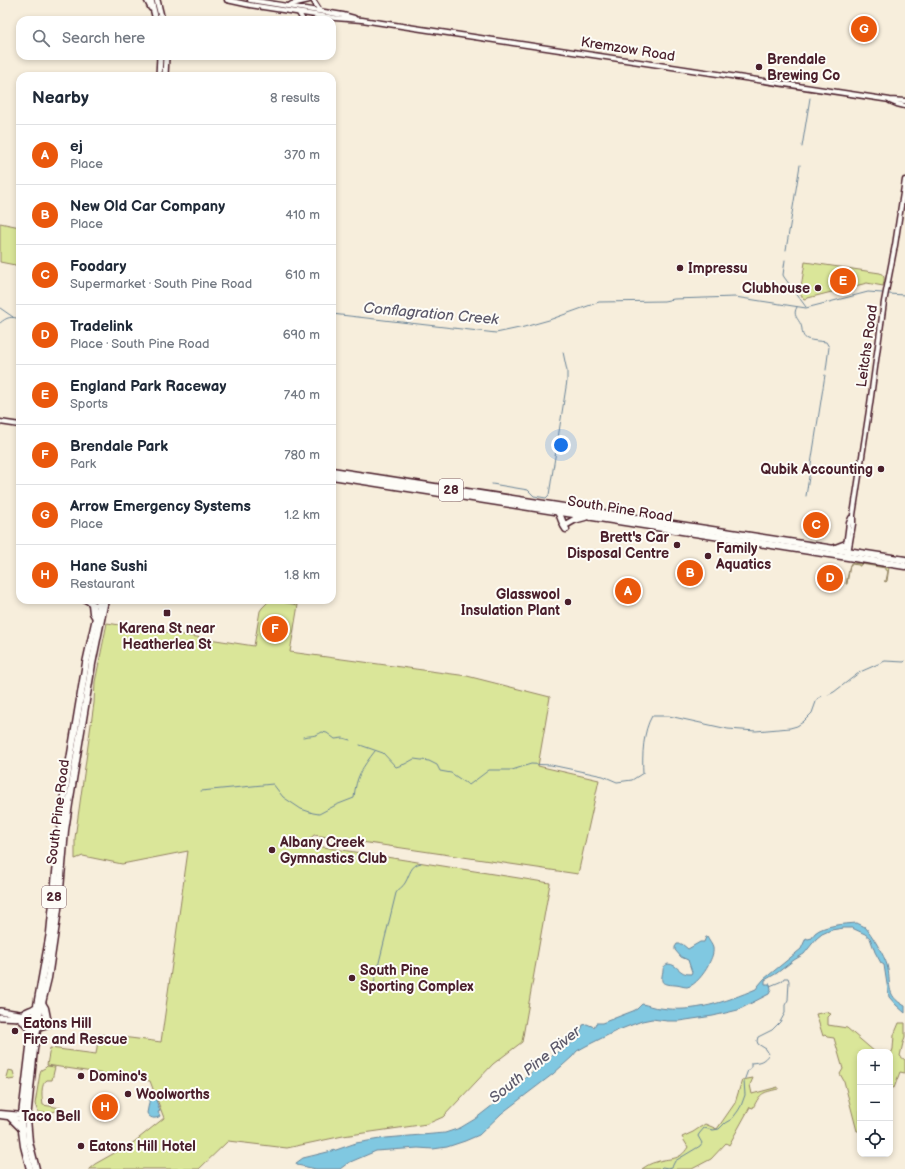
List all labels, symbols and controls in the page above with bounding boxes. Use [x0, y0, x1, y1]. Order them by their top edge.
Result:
pin: G [851, 14, 877, 44]
search box [16, 16, 336, 60]
icon: search [30, 27, 52, 49]
text: Search here [62, 29, 145, 48]
street label: Kremzow Road [580, 33, 676, 65]
place label: Brendale Brewing Co [767, 51, 840, 84]
marker: Brendale Brewing Co [754, 62, 764, 72]
text: Nearby [32, 88, 89, 108]
text: 8 results [270, 90, 320, 106]
text: ej [70, 137, 83, 156]
text: A [41, 147, 49, 163]
text: 370 m [284, 147, 320, 163]
text: Place [70, 156, 103, 172]
text: New Old Car Company [70, 197, 225, 216]
text: B [40, 207, 50, 223]
text: 410 m [285, 207, 320, 223]
text: Place [70, 216, 103, 232]
text: Foodary [70, 257, 126, 276]
place label: Impressu [688, 260, 748, 277]
marker: Impressu [675, 263, 685, 273]
pin: E [830, 266, 856, 296]
text: C [40, 267, 50, 283]
text: 610 m [285, 267, 320, 283]
text: Supermarket · South Pine Road [70, 276, 252, 292]
place label: Clubhouse [742, 280, 810, 297]
marker: Clubhouse [813, 283, 823, 293]
water label: Conflagration Creek [363, 299, 500, 329]
street label: Leitchs Road [853, 304, 881, 388]
text: Tradelink [70, 317, 133, 336]
text: D [40, 327, 50, 343]
text: 690 m [283, 327, 320, 343]
text: Place · South Pine Road [70, 336, 209, 352]
text: England Park Raceway [70, 377, 226, 396]
text: E [41, 387, 49, 403]
text: 740 m [284, 387, 320, 403]
text: Sports [70, 396, 108, 412]
your location [551, 435, 571, 455]
text: Brendale Park [70, 437, 168, 456]
text: F [41, 447, 49, 463]
text: 780 m [284, 447, 320, 463]
text: Park [70, 456, 96, 472]
place label: Qubik Accounting [760, 461, 873, 478]
marker: Qubik Accounting [876, 464, 886, 474]
road number: 28 [439, 479, 463, 501]
street label: South Pine Road [566, 492, 674, 526]
text: Arrow Emergency Systems [70, 497, 251, 516]
text: G [40, 507, 50, 523]
text: 1.2 km [284, 507, 320, 523]
pin: C [803, 510, 829, 540]
text: Place [70, 516, 103, 532]
place label: Brett's Car Disposal Centre [567, 529, 669, 562]
marker: Brett's Car Disposal Centre [672, 540, 682, 550]
place label: Family Aquatics [715, 540, 771, 573]
marker: Family Aquatics [703, 551, 713, 561]
text: Hane Sushi [70, 557, 148, 576]
pin: B [677, 558, 703, 588]
pin: D [817, 563, 843, 593]
text: H [40, 567, 50, 583]
text: 1.8 km [284, 567, 320, 583]
text: Restaurant [70, 576, 135, 592]
pin: A [615, 576, 641, 606]
place label: Glasswool Insulation Plant [461, 586, 560, 619]
marker: Glasswool Insulation Plant [563, 597, 573, 607]
marker: Karena St near Heatherlea St [162, 608, 172, 618]
pin: F [262, 614, 288, 644]
place label: Karena St near Heatherlea St [119, 620, 216, 653]
street label: South Pine Road [43, 758, 73, 866]
place label: Albany Creek Gymnastics Club [279, 834, 387, 867]
marker: Albany Creek Gymnastics Club [267, 845, 277, 855]
road number: 28 [42, 886, 66, 908]
place label: South Pine Sporting Complex [360, 962, 474, 995]
marker: South Pine Sporting Complex [347, 973, 357, 983]
place label: Eatons Hill Fire and Rescue [23, 1015, 127, 1048]
water label: South Pine River [485, 1021, 586, 1108]
marker: Eatons Hill Fire and Rescue [10, 1026, 20, 1036]
map controls [857, 1049, 893, 1157]
button: + [857, 1049, 893, 1085]
place label: Domino's [89, 1068, 147, 1085]
marker: Domino's [76, 1071, 86, 1081]
button: − [857, 1085, 893, 1121]
place label: Woolworths [136, 1086, 210, 1103]
marker: Woolworths [123, 1089, 133, 1099]
pin: H [92, 1092, 118, 1122]
marker: Taco Bell [46, 1096, 56, 1106]
place label: Taco Bell [22, 1108, 80, 1125]
button: locate [857, 1121, 893, 1157]
place label: Eatons Hill Hotel [89, 1138, 196, 1155]
marker: Eatons Hill Hotel [76, 1141, 86, 1151]

